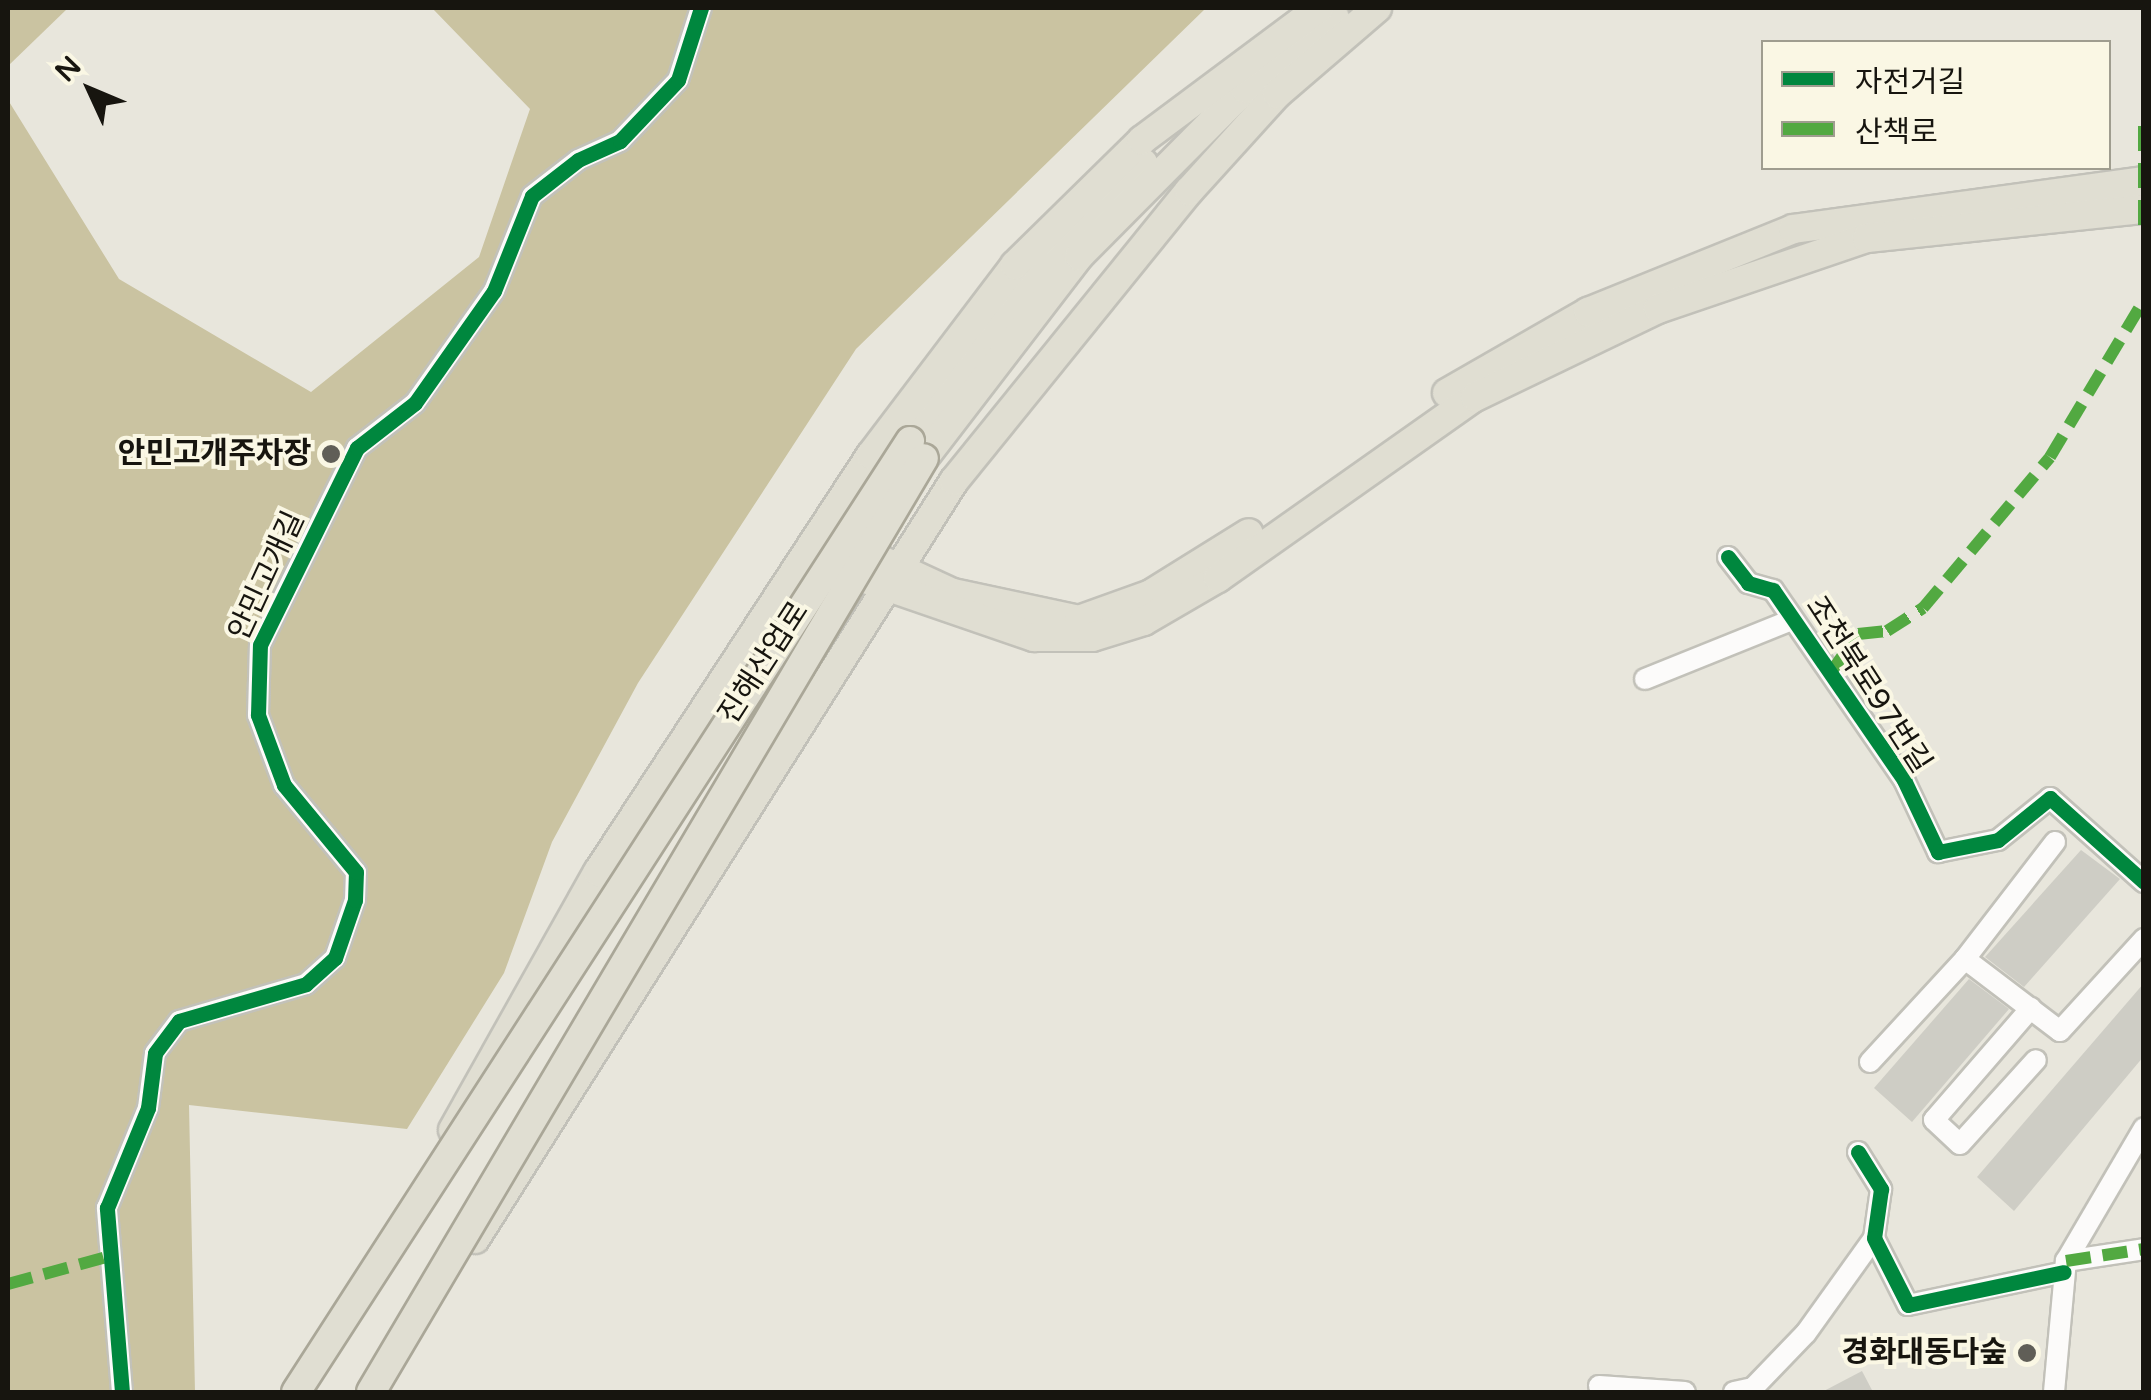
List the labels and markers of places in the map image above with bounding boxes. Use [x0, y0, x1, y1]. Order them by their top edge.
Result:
place label: 안민고개주차장 [118, 436, 311, 472]
marker: 안민고개주차장 [320, 443, 342, 465]
place label: 경화대동다숲 [1841, 1335, 2007, 1371]
marker: 경화대동다숲 [2016, 1342, 2038, 1364]

